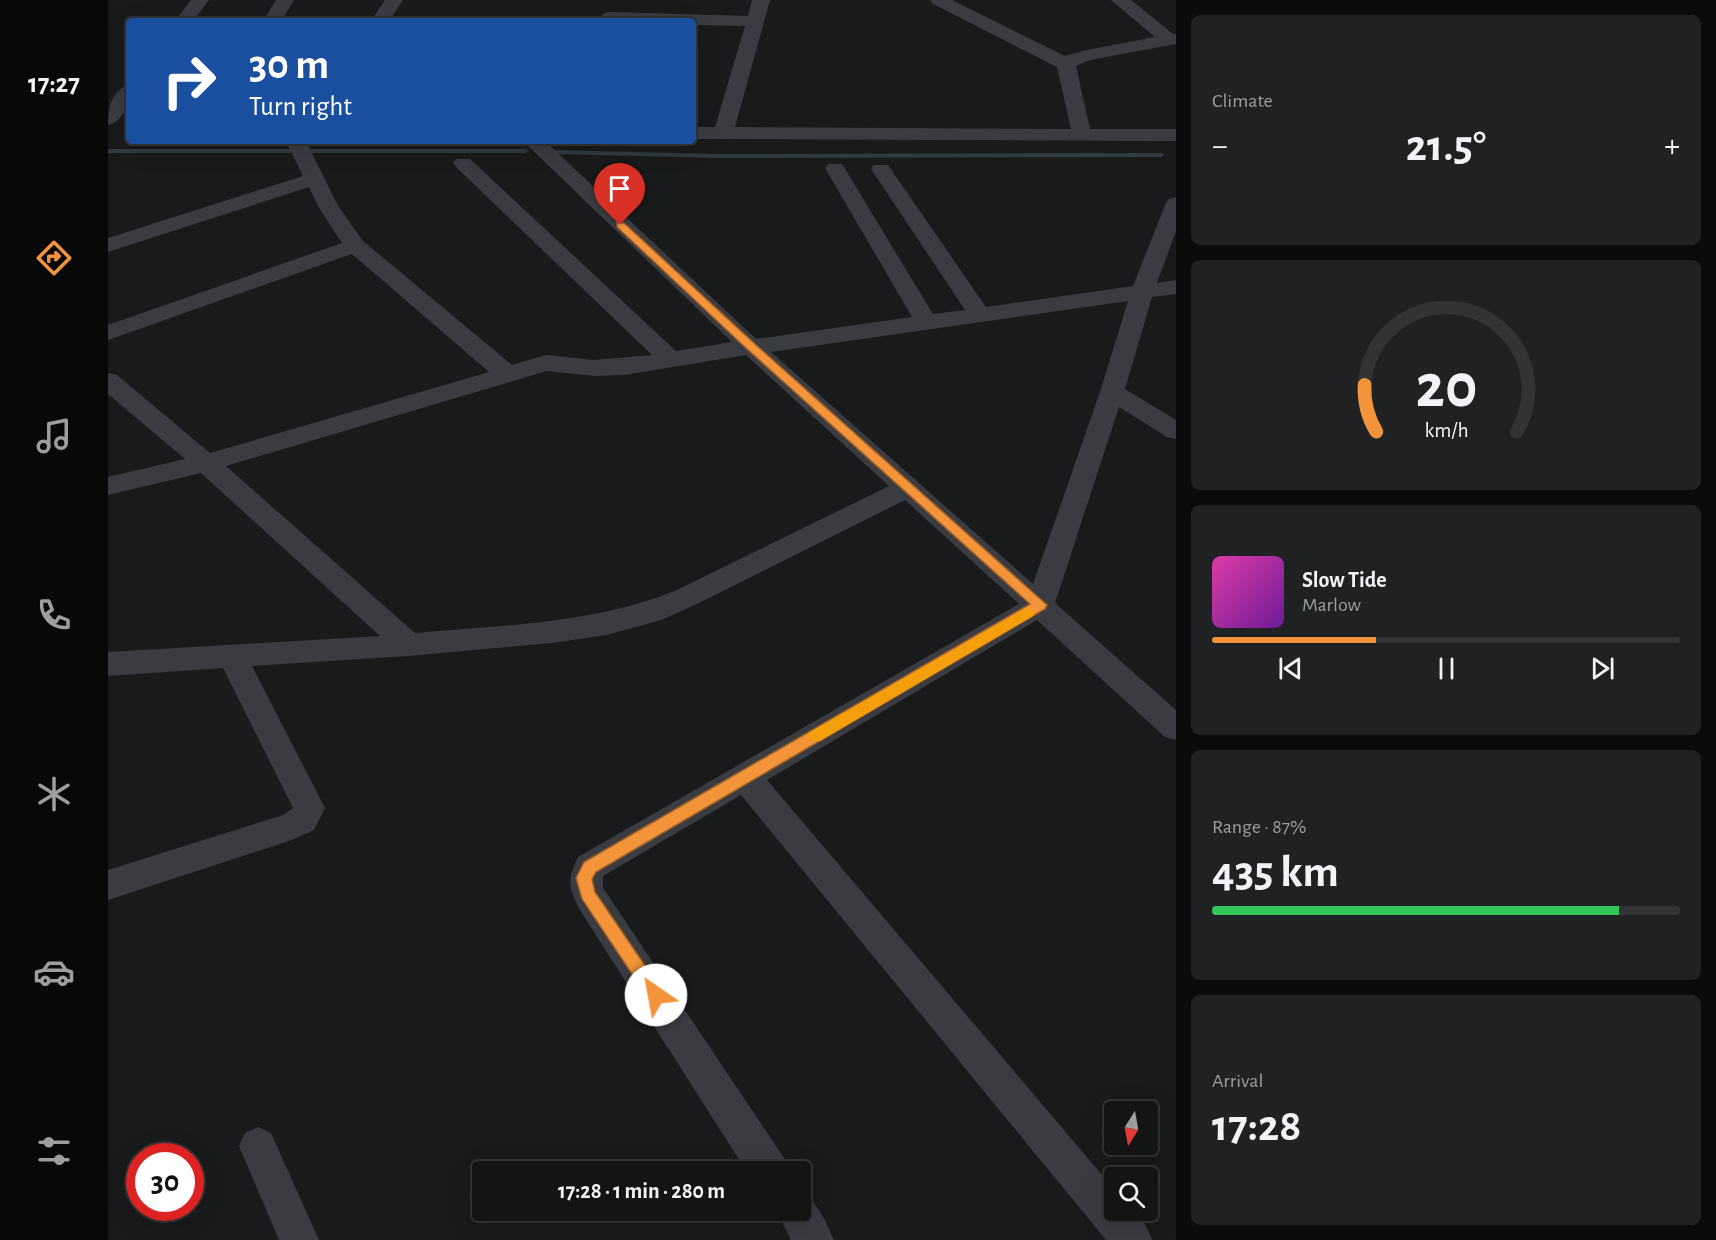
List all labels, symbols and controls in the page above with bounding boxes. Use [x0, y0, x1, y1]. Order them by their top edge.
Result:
icon: right [150, 42, 228, 120]
text: 30 m [249, 44, 329, 86]
text: 17:27 [28, 70, 80, 97]
text: Climate [1212, 91, 1273, 111]
text: Turn right [249, 93, 352, 120]
text: 21.5° [1406, 124, 1486, 169]
text: − [1212, 130, 1228, 163]
text: + [1664, 130, 1680, 163]
pin [594, 163, 645, 225]
icon: arrive [603, 172, 636, 205]
icon: directions [33, 237, 75, 279]
text: 20 [1415, 356, 1477, 418]
icon: music [33, 415, 75, 457]
text: km/h [1424, 420, 1468, 441]
text: Slow Tide [1302, 569, 1387, 591]
icon: phone [33, 594, 75, 636]
text: Marlow [1302, 595, 1361, 615]
icon: previous [1274, 652, 1307, 685]
icon: pause [1430, 652, 1463, 685]
icon: next [1586, 652, 1619, 685]
icon: climate [33, 773, 75, 815]
text: Range · 87% [1212, 817, 1307, 837]
text: 435 km [1212, 850, 1339, 895]
icon: car [33, 951, 75, 993]
position arrow [624, 963, 688, 1027]
text: Arrival [1212, 1071, 1263, 1091]
north arrow [1104, 1101, 1158, 1155]
map controls [1104, 1101, 1158, 1221]
text: 17:28 [1212, 1104, 1301, 1149]
icon: filters [33, 1130, 75, 1172]
speed limit sign: 30 [126, 1143, 204, 1221]
button: search [1104, 1167, 1158, 1221]
text: 17:28 · 1 min · 280 m [558, 1180, 725, 1202]

